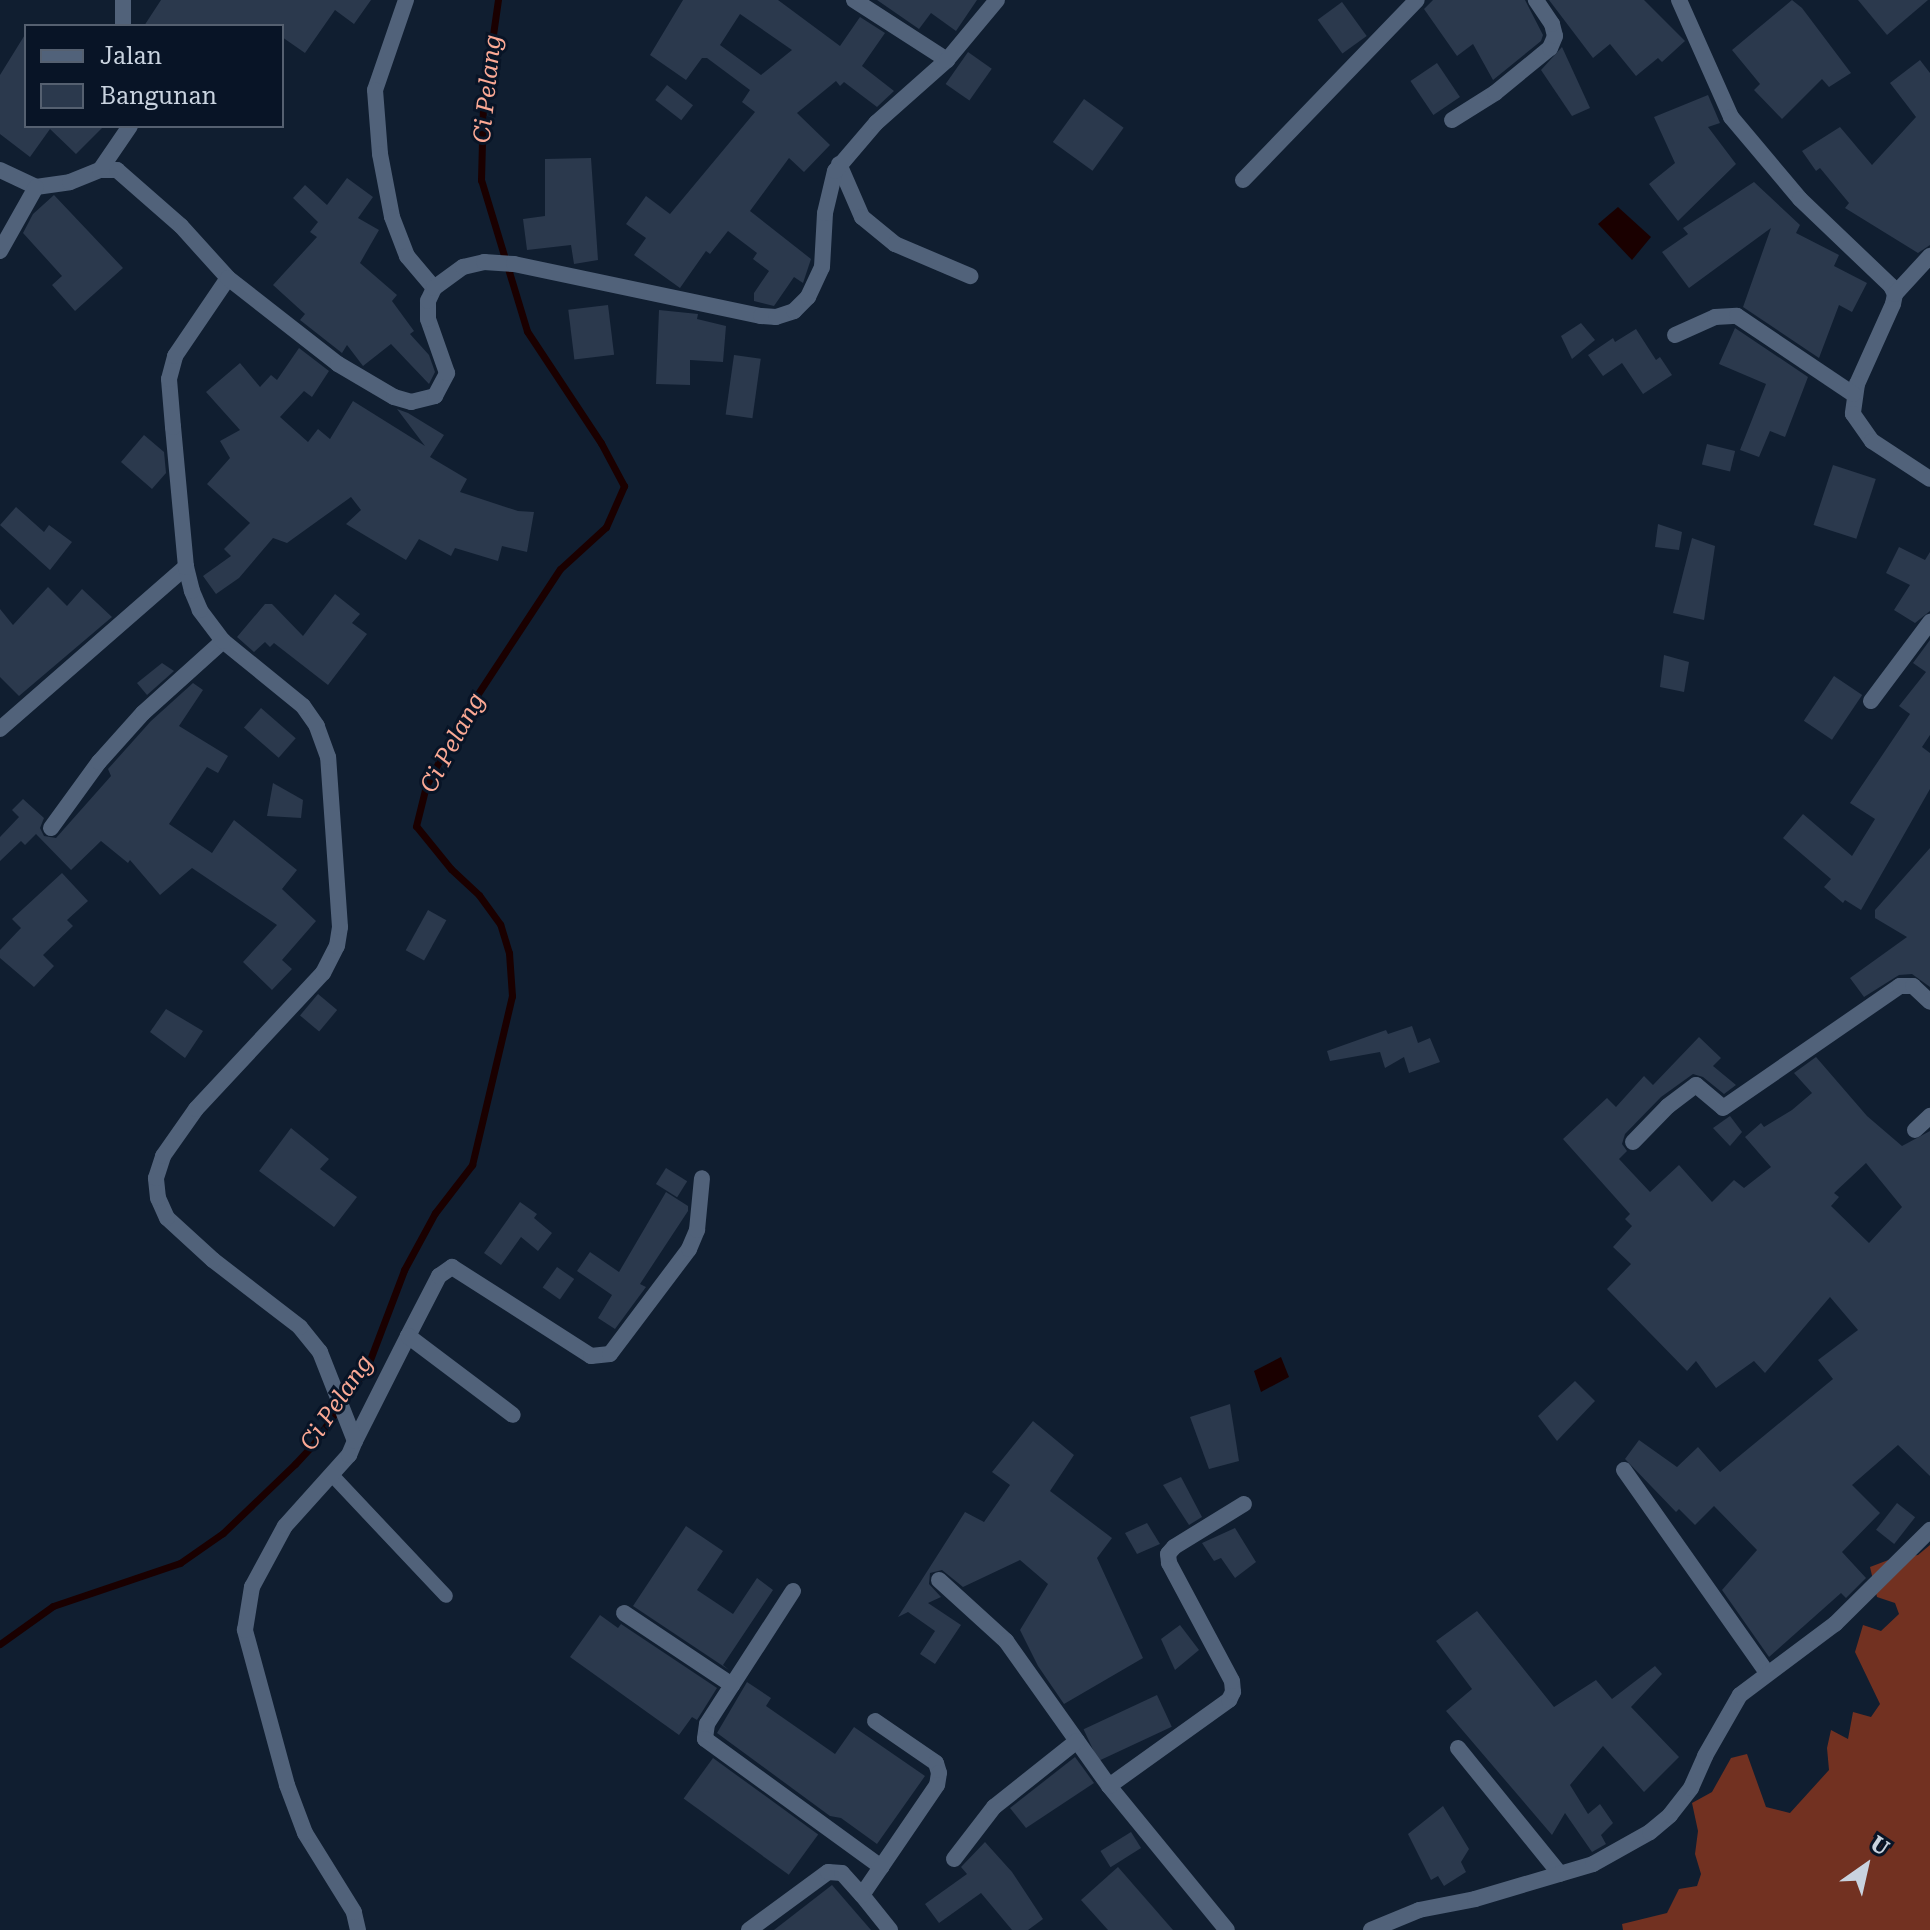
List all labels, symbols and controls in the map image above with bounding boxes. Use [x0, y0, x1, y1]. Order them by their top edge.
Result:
legend [24, 24, 284, 128]
water label: Ci Pelang [468, 33, 508, 145]
text: Jalan [100, 42, 162, 70]
text: Bangunan [100, 82, 217, 110]
water label: Ci Pelang [415, 688, 491, 798]
water label: Ci Pelang [295, 1350, 379, 1456]
north arrow [1826, 1826, 1906, 1906]
text: U [1866, 1831, 1894, 1861]

